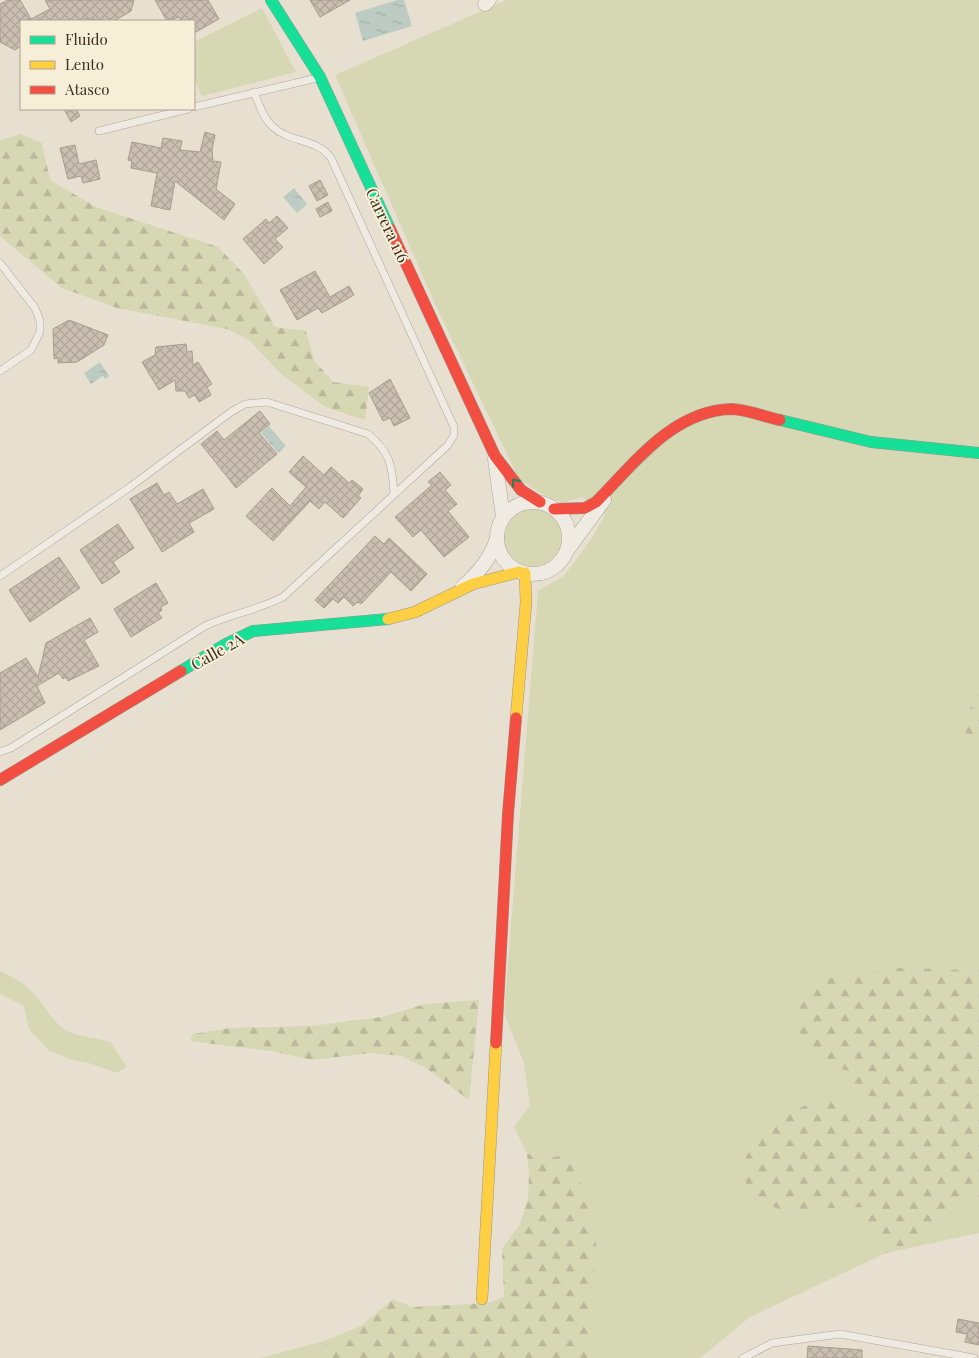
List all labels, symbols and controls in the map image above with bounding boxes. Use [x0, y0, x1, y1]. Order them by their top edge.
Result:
legend [20, 20, 195, 110]
text: Fluido [65, 29, 108, 49]
text: Lento [65, 54, 104, 74]
text: Atasco [64, 79, 109, 99]
street label: Carrera 116 [362, 184, 414, 266]
one-way arrow [511, 479, 520, 488]
street label: Calle 2A [187, 627, 248, 674]

